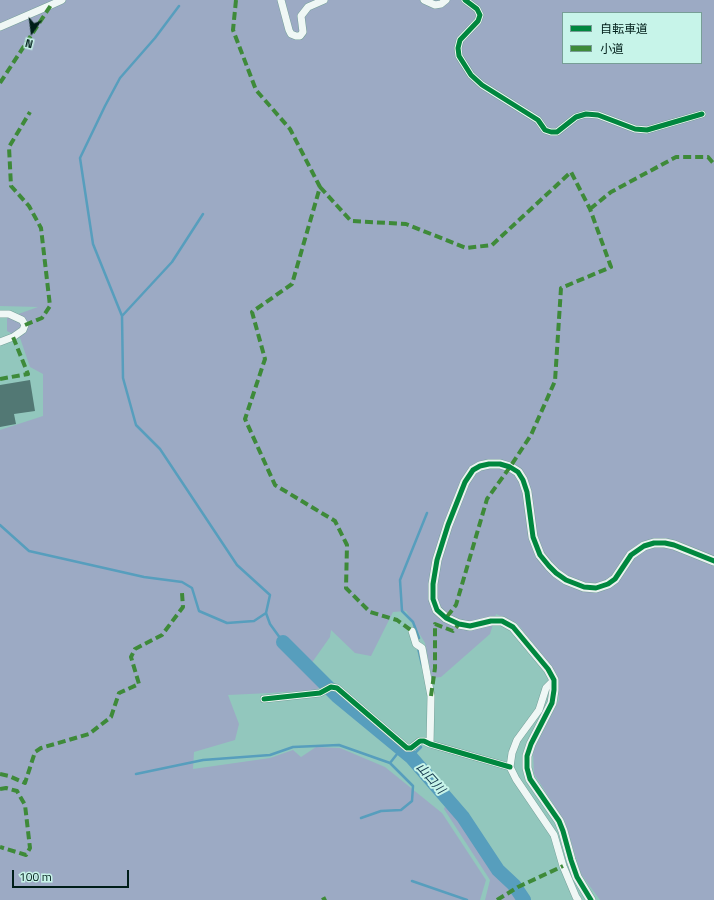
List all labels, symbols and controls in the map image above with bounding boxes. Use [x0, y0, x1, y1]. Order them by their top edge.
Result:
north arrow [12, 12, 52, 52]
legend [562, 12, 702, 64]
text: 自転車道 [600, 19, 648, 38]
text: N [23, 35, 35, 52]
text: 小道 [600, 39, 624, 58]
water label: 山口川 [413, 761, 447, 797]
scale bar [14, 862, 131, 888]
text: 100 m [19, 867, 52, 886]

